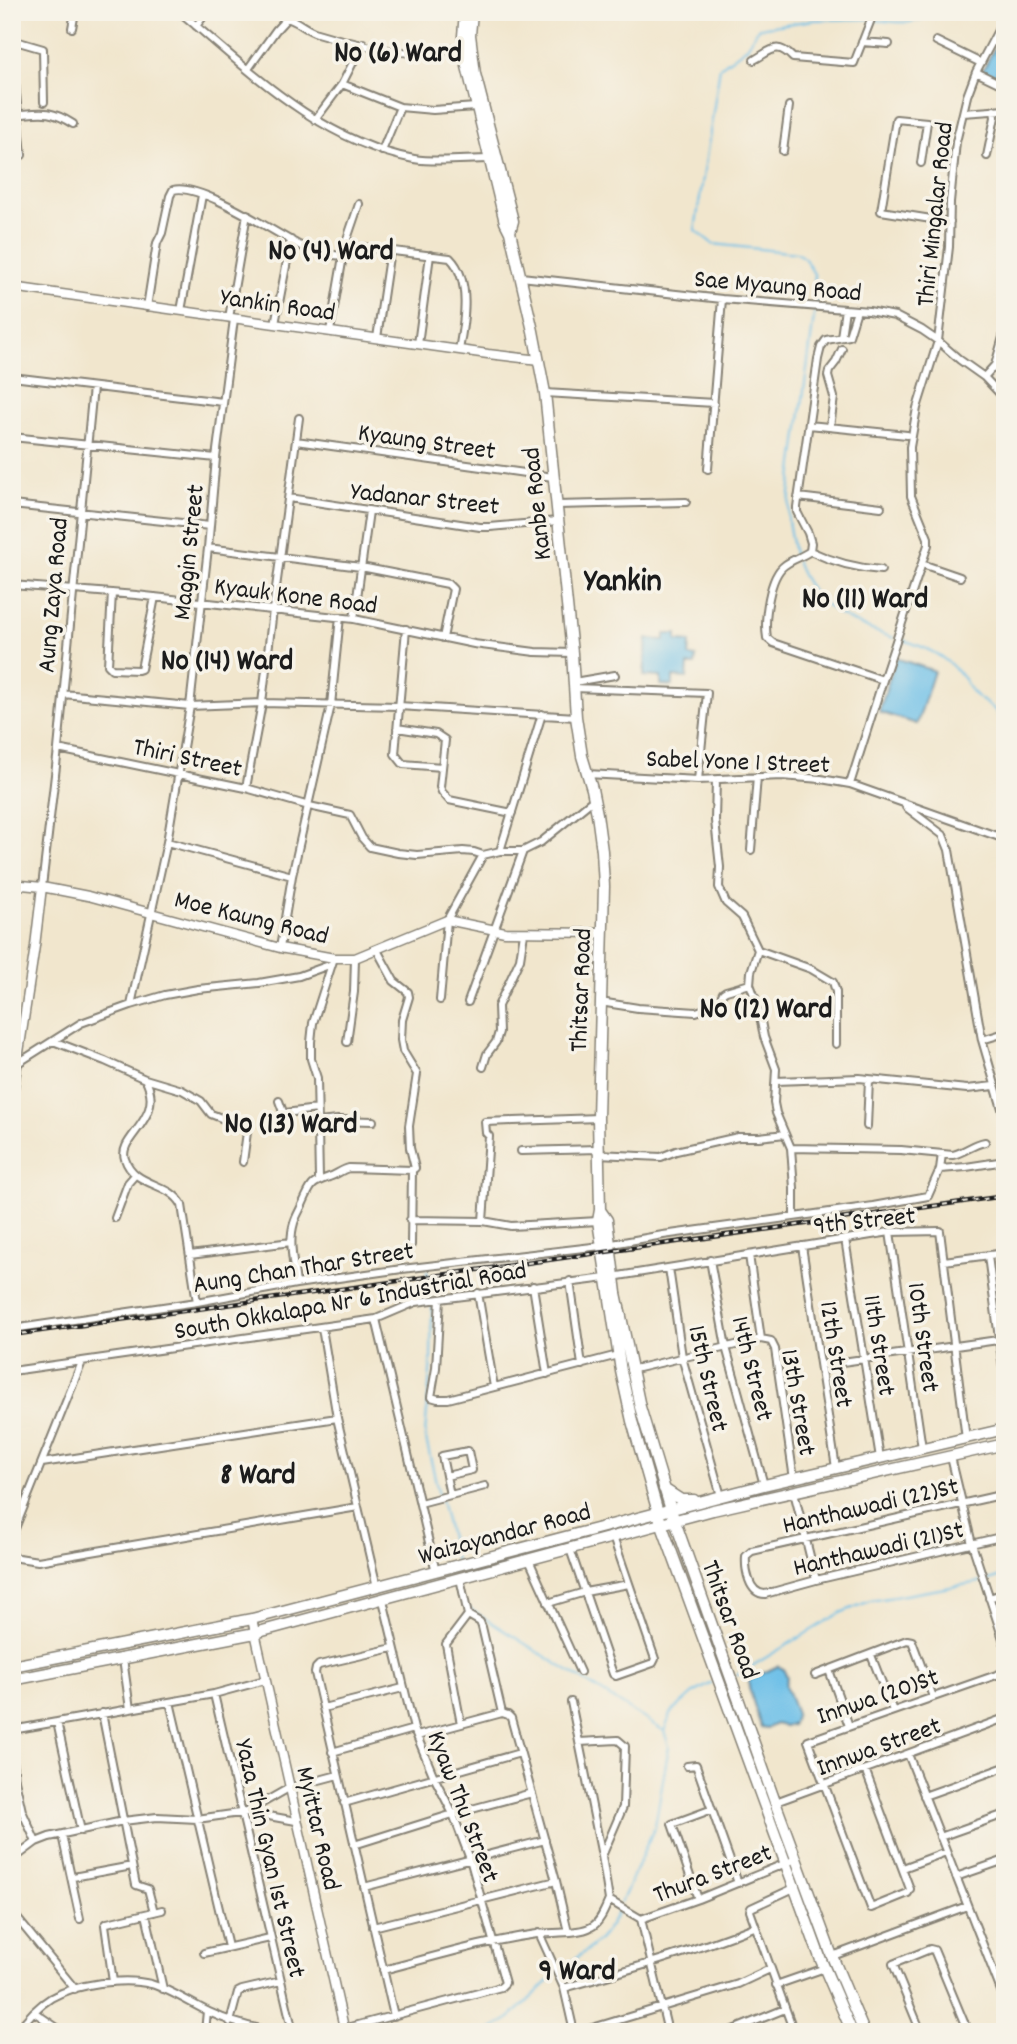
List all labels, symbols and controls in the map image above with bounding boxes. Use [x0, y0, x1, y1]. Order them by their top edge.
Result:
district label: No (6) Ward [334, 34, 462, 77]
street label: Thiri Mingalar Road [908, 120, 965, 309]
district label: No (4) Ward [268, 232, 394, 275]
street label: Sae Myaung Road [692, 262, 863, 313]
street label: Yankin Road [218, 280, 337, 333]
street label: Kyaung Street [355, 416, 498, 471]
street label: Kanbe Road [514, 445, 563, 562]
street label: Yadanar Street [349, 474, 501, 527]
street label: Maggin Street [165, 482, 216, 622]
street label: Aung Zaya Road [29, 516, 80, 674]
district label: Yankin [583, 560, 662, 607]
street label: Kyauk Kone Road [212, 569, 379, 626]
district label: No (11) Ward [802, 580, 928, 623]
district label: No (14) Ward [161, 642, 293, 685]
street label: Thiri Street [129, 730, 246, 789]
street label: Sabel Yone 1 Street [645, 742, 831, 785]
street label: Moe Kaung Road [170, 882, 332, 956]
street label: Thitsar Road [562, 927, 603, 1053]
district label: No (12) Ward [699, 990, 833, 1033]
district label: No (13) Ward [224, 1105, 358, 1148]
street label: 9th Street [811, 1199, 918, 1246]
street label: Aung Chan Thar Street [191, 1234, 417, 1305]
street label: South Okkalapa Nr 6 Industrial Road [172, 1253, 530, 1352]
street label: 10th Street [896, 1280, 948, 1395]
street label: 11th Street [851, 1292, 904, 1399]
street label: 12th Street [808, 1298, 861, 1411]
street label: 14th Street [720, 1312, 782, 1426]
street label: 15th Street [676, 1322, 737, 1436]
street label: 13th Street [769, 1346, 824, 1459]
district label: 8 Ward [220, 1456, 296, 1499]
street label: Hanthawadi (22)St [779, 1469, 963, 1546]
street label: Waizayandar Road [414, 1495, 595, 1576]
street label: Hanthawadi (21)St [790, 1513, 968, 1588]
street label: Thitsar Road [690, 1556, 767, 1685]
street label: Innwa (20)St [812, 1660, 944, 1736]
street label: Innwa Street [812, 1709, 947, 1788]
street label: Kyaw Thu Street [416, 1726, 508, 1889]
street label: Yaza Thin Gyan 1st Street [223, 1736, 314, 1982]
street label: Myittar Road [284, 1763, 349, 1894]
street label: Thura Street [649, 1836, 778, 1915]
district label: 9 Ward [538, 1952, 616, 1995]

